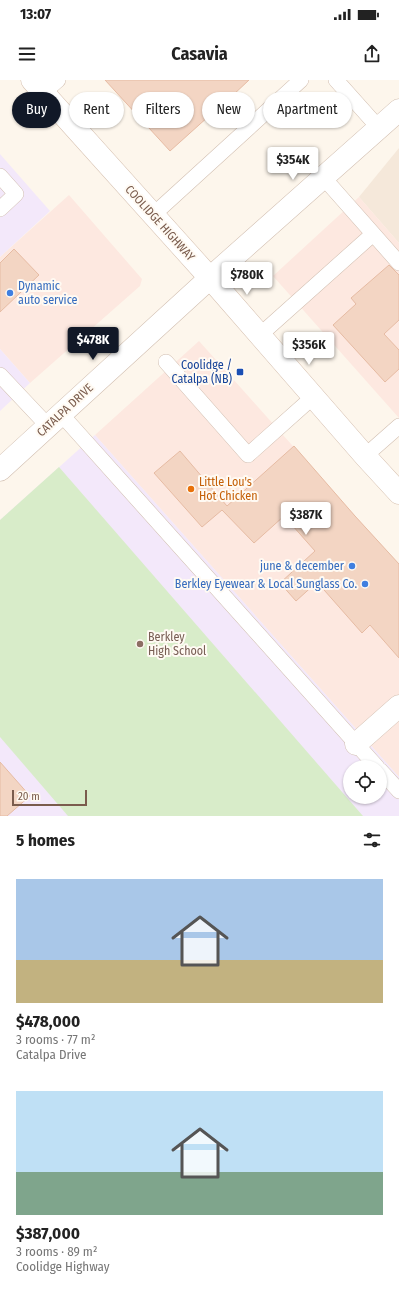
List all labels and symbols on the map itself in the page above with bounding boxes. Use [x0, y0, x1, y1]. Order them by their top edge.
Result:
pin: $354K [265, 147, 321, 181]
street label: COOLIDGE HIGHWAY [122, 182, 198, 264]
pin: $780K [219, 262, 275, 296]
place label: Dynamic auto service [18, 279, 78, 307]
marker: Dynamic auto service [5, 288, 15, 298]
pin: $478K [65, 327, 121, 361]
pin: $356K [281, 332, 337, 366]
place label: Coolidge / Catalpa (NB) [171, 358, 232, 386]
marker: Coolidge / Catalpa (NB) [235, 367, 245, 377]
street label: CATALPA DRIVE [34, 380, 96, 439]
place label: Little Lou's Hot Chicken [199, 475, 258, 503]
marker: Little Lou's Hot Chicken [186, 484, 196, 494]
pin: $387K [278, 502, 334, 536]
place label: june & december [259, 559, 345, 573]
marker: june & december [347, 561, 357, 571]
place label: Berkley Eyewear & Local Sunglass Co. [175, 577, 357, 591]
marker: Berkley Eyewear & Local Sunglass Co. [360, 579, 370, 589]
place label: Berkley High School [148, 630, 206, 658]
marker: Berkley High School [135, 639, 145, 649]
scale bar [12, 788, 87, 807]

